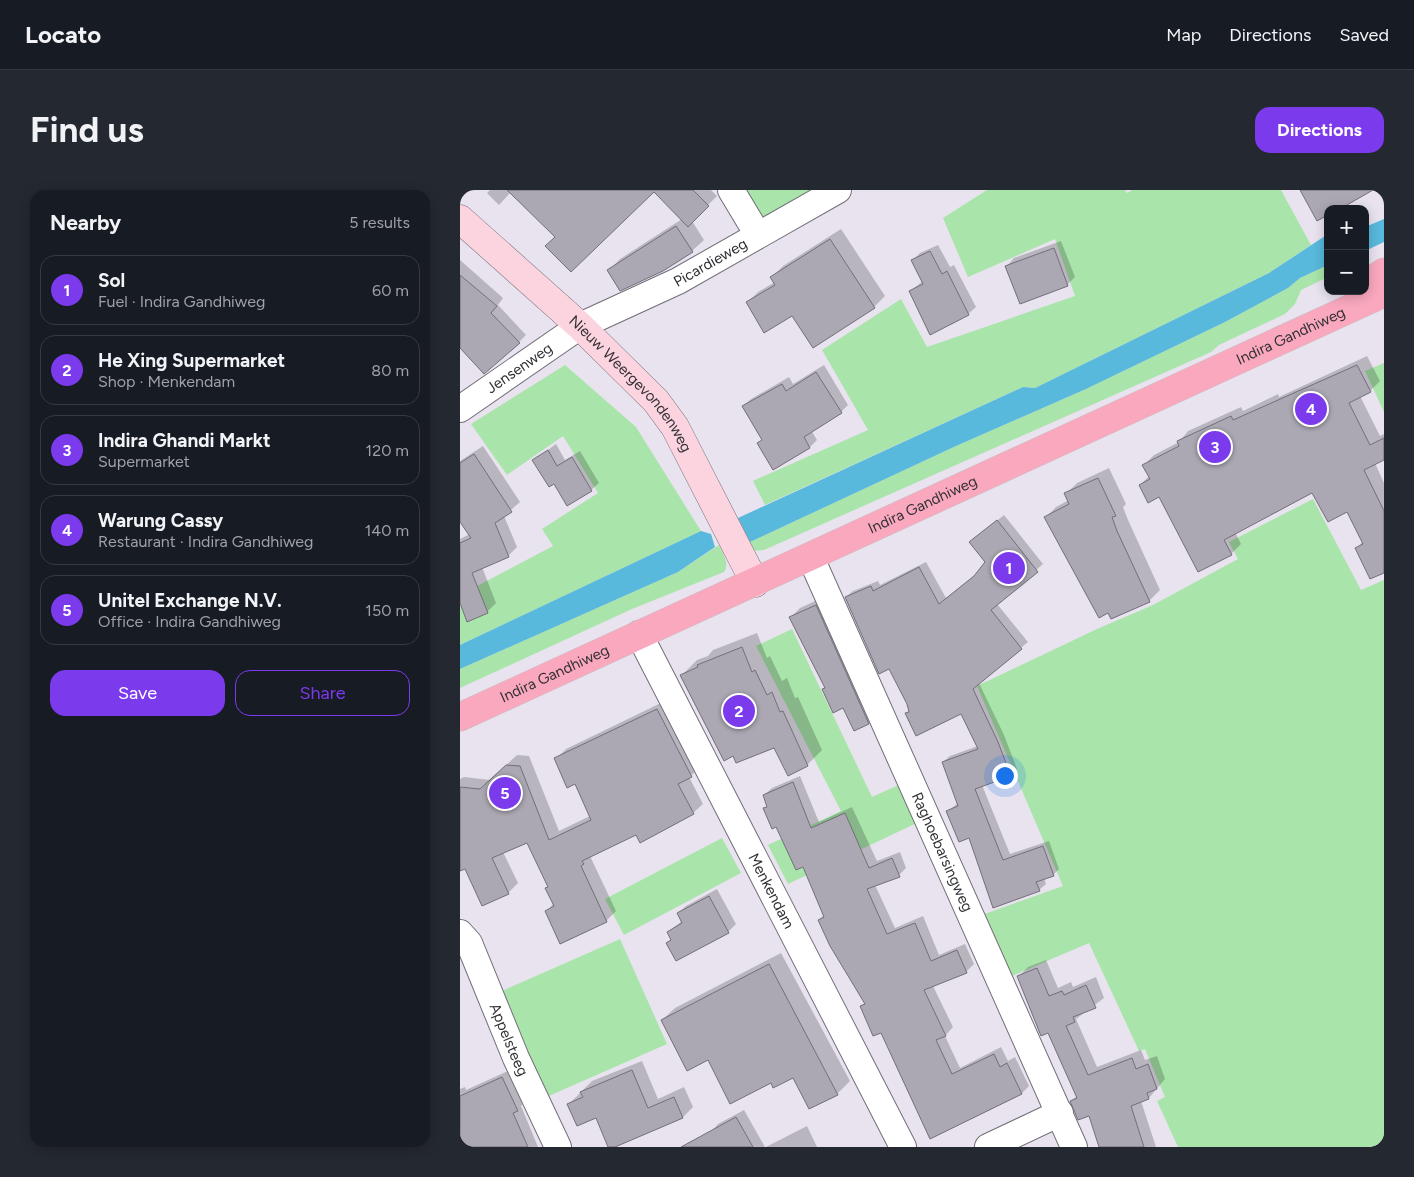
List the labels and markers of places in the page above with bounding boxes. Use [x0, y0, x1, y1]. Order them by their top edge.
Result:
pin: 4 [1295, 390, 1327, 428]
pin: 3 [1199, 428, 1231, 466]
pin: 1 [993, 549, 1025, 587]
pin: 2 [723, 692, 755, 730]
pin: 5 [489, 774, 521, 812]

